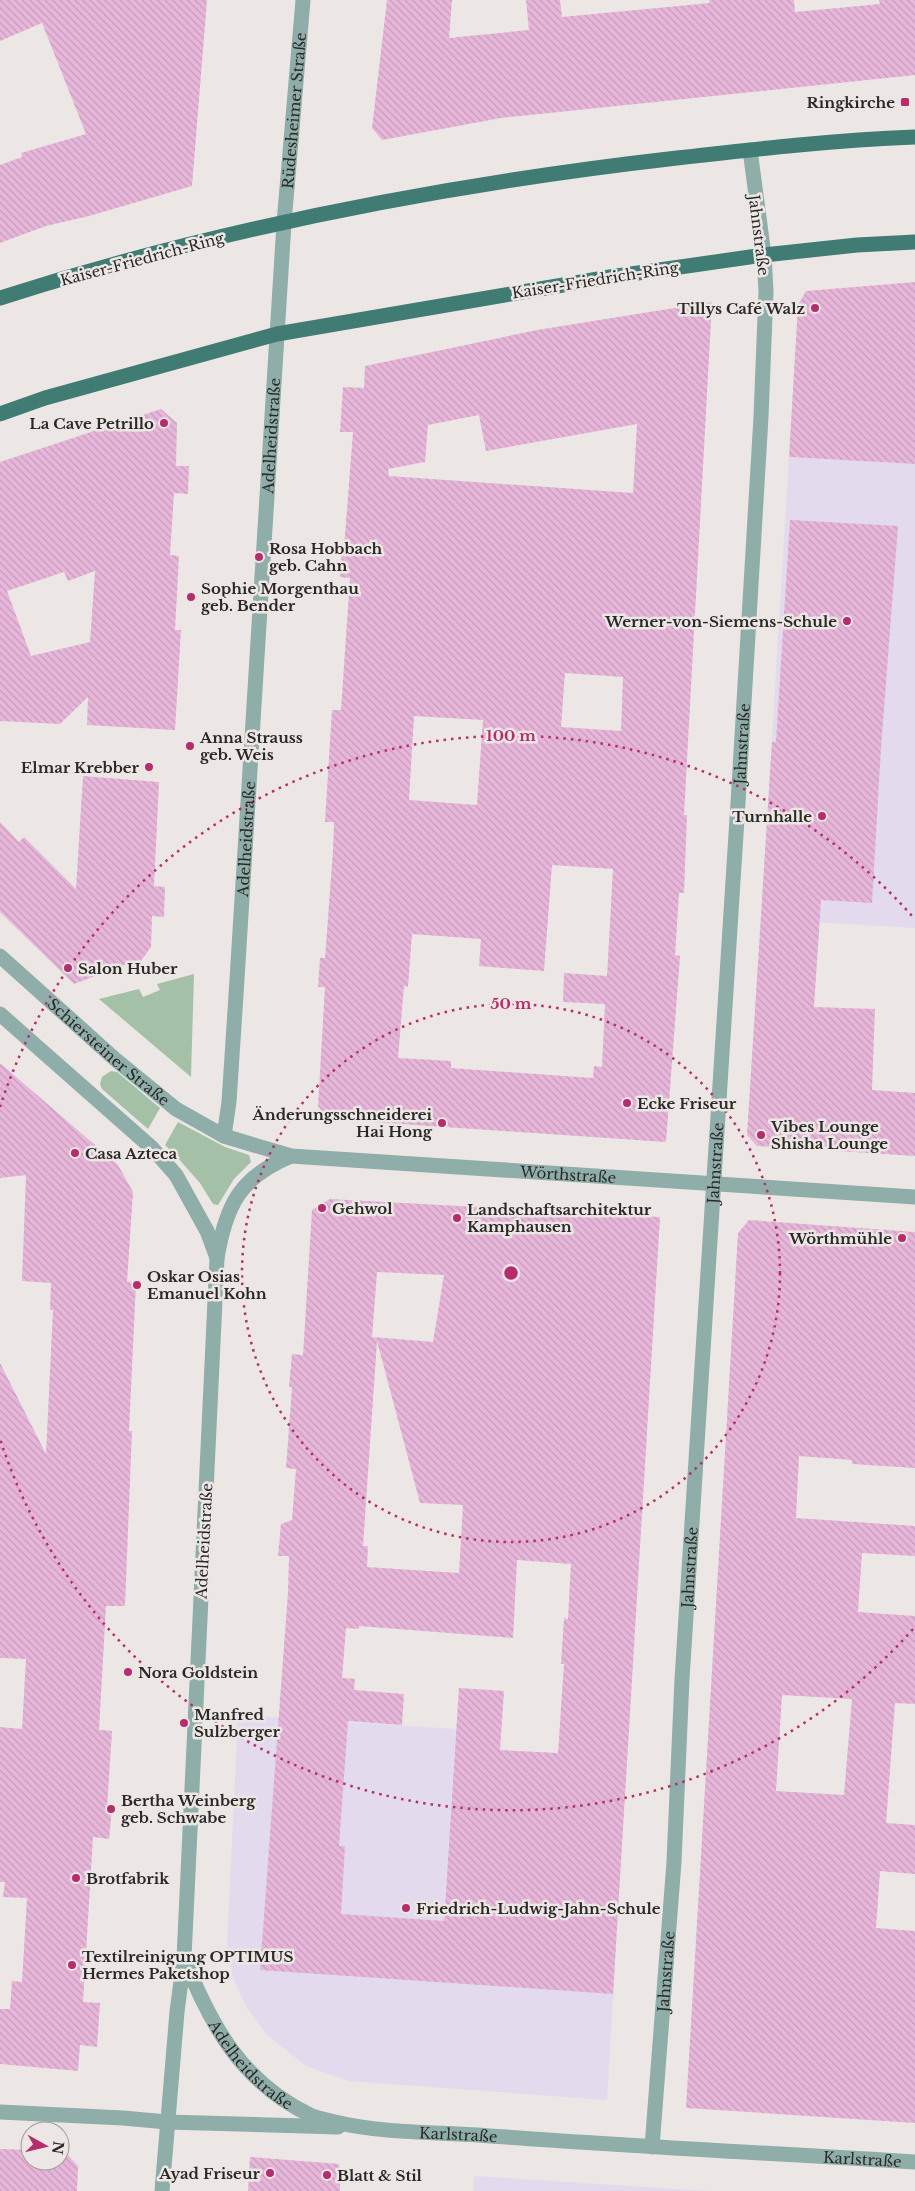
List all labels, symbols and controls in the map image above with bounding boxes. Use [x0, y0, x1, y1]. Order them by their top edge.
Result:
street label: Rüdesheimer Straße [277, 32, 310, 189]
place label: Ringkirche [807, 93, 895, 112]
marker: Ringkirche [899, 96, 911, 108]
street label: Jahnstraße [744, 192, 773, 276]
street label: Kaiser-Friedrich-Ring [58, 228, 227, 290]
street label: Kaiser-Friedrich-Ring [510, 257, 681, 303]
place label: Tillys Café Walz [677, 299, 805, 318]
marker: Tillys Café Walz [809, 302, 821, 314]
street label: Adelheidstraße [258, 377, 284, 495]
place label: La Cave Petrillo [29, 414, 154, 433]
marker: La Cave Petrillo [158, 417, 170, 429]
place label: Rosa Hobbach geb. Cahn [269, 539, 383, 575]
marker: Rosa Hobbach geb. Cahn [253, 551, 265, 563]
place label: Sophie Morgenthau geb. Bender [201, 579, 359, 615]
marker: Sophie Morgenthau geb. Bender [185, 591, 197, 603]
place label: Werner-von-Siemens-Schule [604, 612, 837, 631]
marker: Werner-von-Siemens-Schule [841, 615, 853, 627]
street label: Jahnstraße [730, 703, 753, 787]
text: 100 m [486, 726, 536, 745]
place label: Anna Strauss geb. Weis [199, 728, 303, 764]
marker: Anna Strauss geb. Weis [184, 740, 196, 752]
place label: Elmar Krebber [21, 758, 140, 777]
marker: Elmar Krebber [143, 761, 155, 773]
street label: Adelheidstraße [233, 780, 259, 898]
place label: Turnhalle [732, 807, 812, 826]
marker: Turnhalle [816, 810, 828, 822]
place label: Salon Huber [78, 959, 178, 978]
marker: Salon Huber [62, 962, 74, 974]
street label: Schiersteiner Straße [44, 994, 174, 1109]
text: 50 m [491, 994, 532, 1013]
place label: Ecke Friseur [637, 1094, 737, 1113]
marker: Ecke Friseur [621, 1097, 633, 1109]
place label: Änderungsschneiderei Hai Hong [252, 1105, 433, 1141]
marker: Änderungsschneiderei Hai Hong [436, 1117, 448, 1129]
place label: Vibes Lounge Shisha Lounge [770, 1117, 888, 1153]
street label: Jahnstraße [703, 1122, 727, 1206]
marker: Vibes Lounge Shisha Lounge [755, 1129, 767, 1141]
place label: Casa Azteca [85, 1144, 178, 1163]
marker: Casa Azteca [69, 1147, 81, 1159]
street label: Wörthstraße [519, 1162, 617, 1187]
place label: Gehwol [332, 1199, 393, 1218]
place label: Landschaftsarchitektur Kamphausen [467, 1200, 652, 1236]
marker: Gehwol [316, 1202, 328, 1214]
marker: Landschaftsarchitektur Kamphausen [451, 1212, 463, 1224]
place label: Wörthmühle [788, 1229, 892, 1248]
marker: Wörthmühle [896, 1232, 908, 1244]
centre of rings [502, 1264, 520, 1282]
place label: Oskar Osias Emanuel Kohn [147, 1267, 267, 1303]
marker: Oskar Osias Emanuel Kohn [131, 1279, 143, 1291]
street label: Adelheidstraße [191, 1483, 217, 1600]
street label: Jahnstraße [677, 1526, 701, 1610]
place label: Nora Goldstein [138, 1663, 258, 1682]
marker: Nora Goldstein [122, 1666, 134, 1678]
place label: Manfred Sulzberger [194, 1705, 281, 1741]
marker: Manfred Sulzberger [178, 1717, 190, 1729]
place label: Bertha Weinberg geb. Schwabe [121, 1791, 256, 1827]
marker: Bertha Weinberg geb. Schwabe [105, 1803, 117, 1815]
place label: Brotfabrik [86, 1869, 170, 1888]
marker: Brotfabrik [70, 1872, 82, 1884]
place label: Friedrich-Ludwig-Jahn-Schule [416, 1899, 661, 1918]
marker: Friedrich-Ludwig-Jahn-Schule [400, 1902, 412, 1914]
street label: Jahnstraße [653, 1930, 678, 2015]
place label: Textilreinigung OPTIMUS Hermes Paketshop [82, 1947, 293, 1983]
marker: Textilreinigung OPTIMUS Hermes Paketshop [66, 1959, 78, 1971]
street label: Adelheidstraße [205, 2016, 297, 2113]
north arrow [20, 2121, 70, 2171]
street label: Karlstraße [419, 2123, 498, 2146]
text: N [48, 2140, 68, 2156]
street label: Karlstraße [822, 2147, 902, 2171]
place label: Ayad Friseur [158, 2164, 261, 2183]
place label: Blatt & Stil [337, 2166, 423, 2185]
marker: Ayad Friseur [264, 2167, 276, 2179]
marker: Blatt & Stil [321, 2169, 333, 2181]

